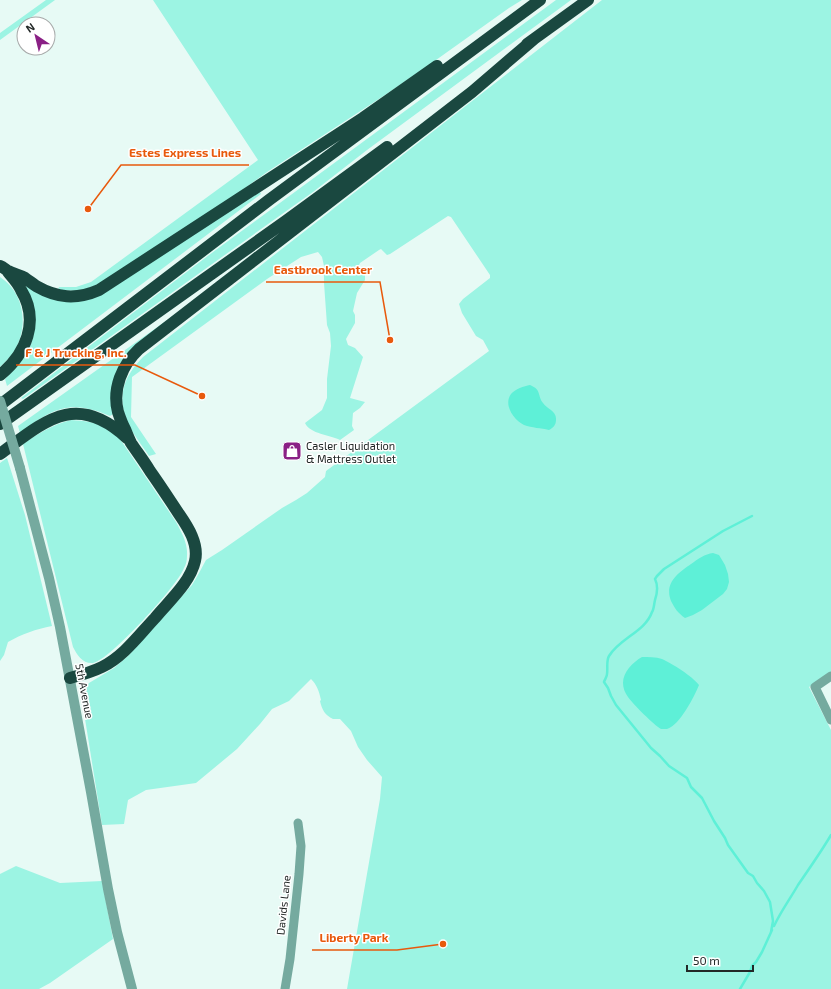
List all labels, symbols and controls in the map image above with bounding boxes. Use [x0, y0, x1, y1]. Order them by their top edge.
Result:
north arrow [16, 16, 56, 56]
text: N [23, 20, 37, 35]
callout: Estes Express Lines [121, 141, 249, 165]
text: Estes Express Lines [129, 145, 241, 159]
callout: Eastbrook Center [266, 258, 380, 282]
text: Eastbrook Center [274, 262, 372, 276]
callout: F & J Trucking, Inc. [16, 341, 135, 365]
text: F & J Trucking, Inc. [25, 345, 127, 359]
place label: Casler Liquidation & Mattress Outlet [306, 439, 396, 465]
shop icon: Casler Liquidation & Mattress Outlet [281, 440, 303, 462]
street label: 5th Avenue [73, 663, 97, 720]
street label: Davids Lane [273, 874, 293, 936]
callout: Liberty Park [312, 926, 397, 950]
text: Liberty Park [320, 930, 389, 945]
scale bar [687, 947, 753, 973]
text: 50 m [693, 953, 720, 967]

